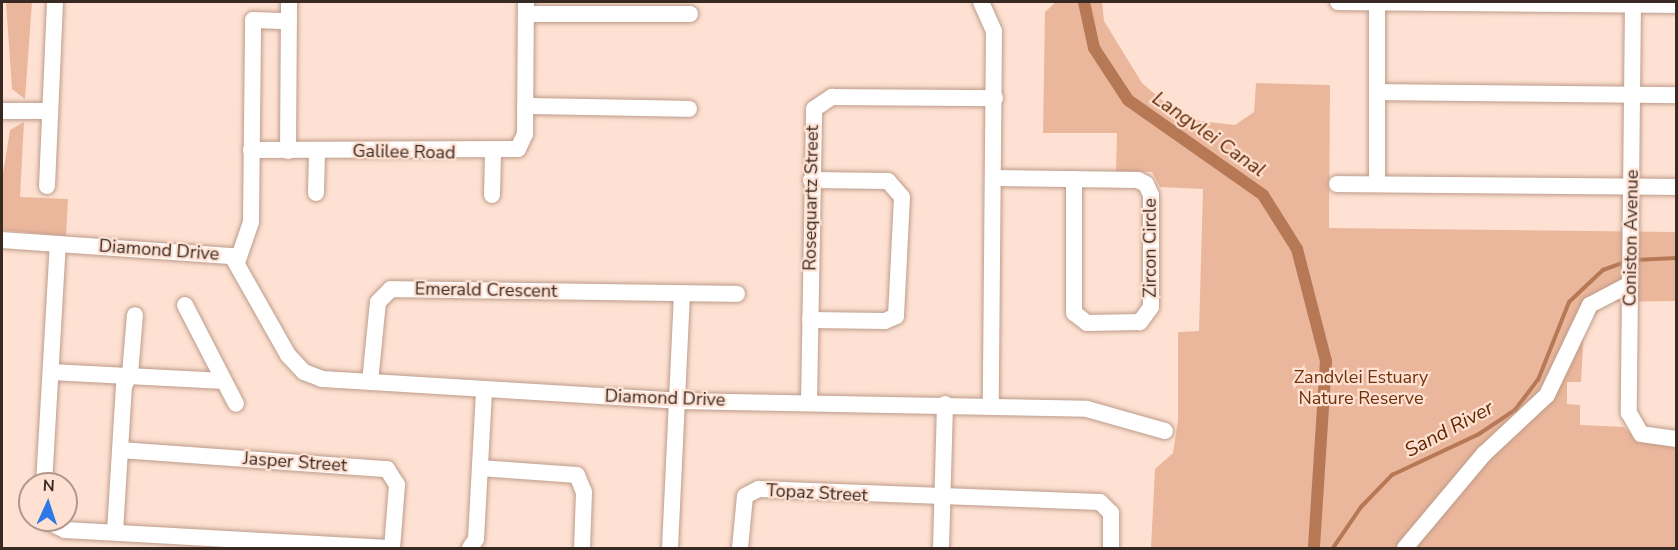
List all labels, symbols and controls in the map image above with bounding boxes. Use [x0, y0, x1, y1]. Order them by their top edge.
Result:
water label: Langvlei Canal [1148, 86, 1270, 182]
street label: Rosequartz Street [799, 125, 823, 271]
street label: Galilee Road [352, 140, 456, 164]
street label: Coniston Avenue [1619, 169, 1643, 307]
street label: Zircon Circle [1139, 198, 1161, 298]
street label: Diamond Drive [98, 235, 220, 265]
street label: Emerald Crescent [414, 278, 558, 302]
park label: Zandvlei Estuary Nature Reserve [1294, 367, 1428, 410]
street label: Diamond Drive [604, 385, 726, 411]
water label: Sand River [1401, 396, 1497, 462]
street label: Jasper Street [242, 448, 348, 476]
north arrow [18, 472, 78, 532]
text: N [42, 475, 55, 497]
street label: Topaz Street [766, 480, 868, 506]

